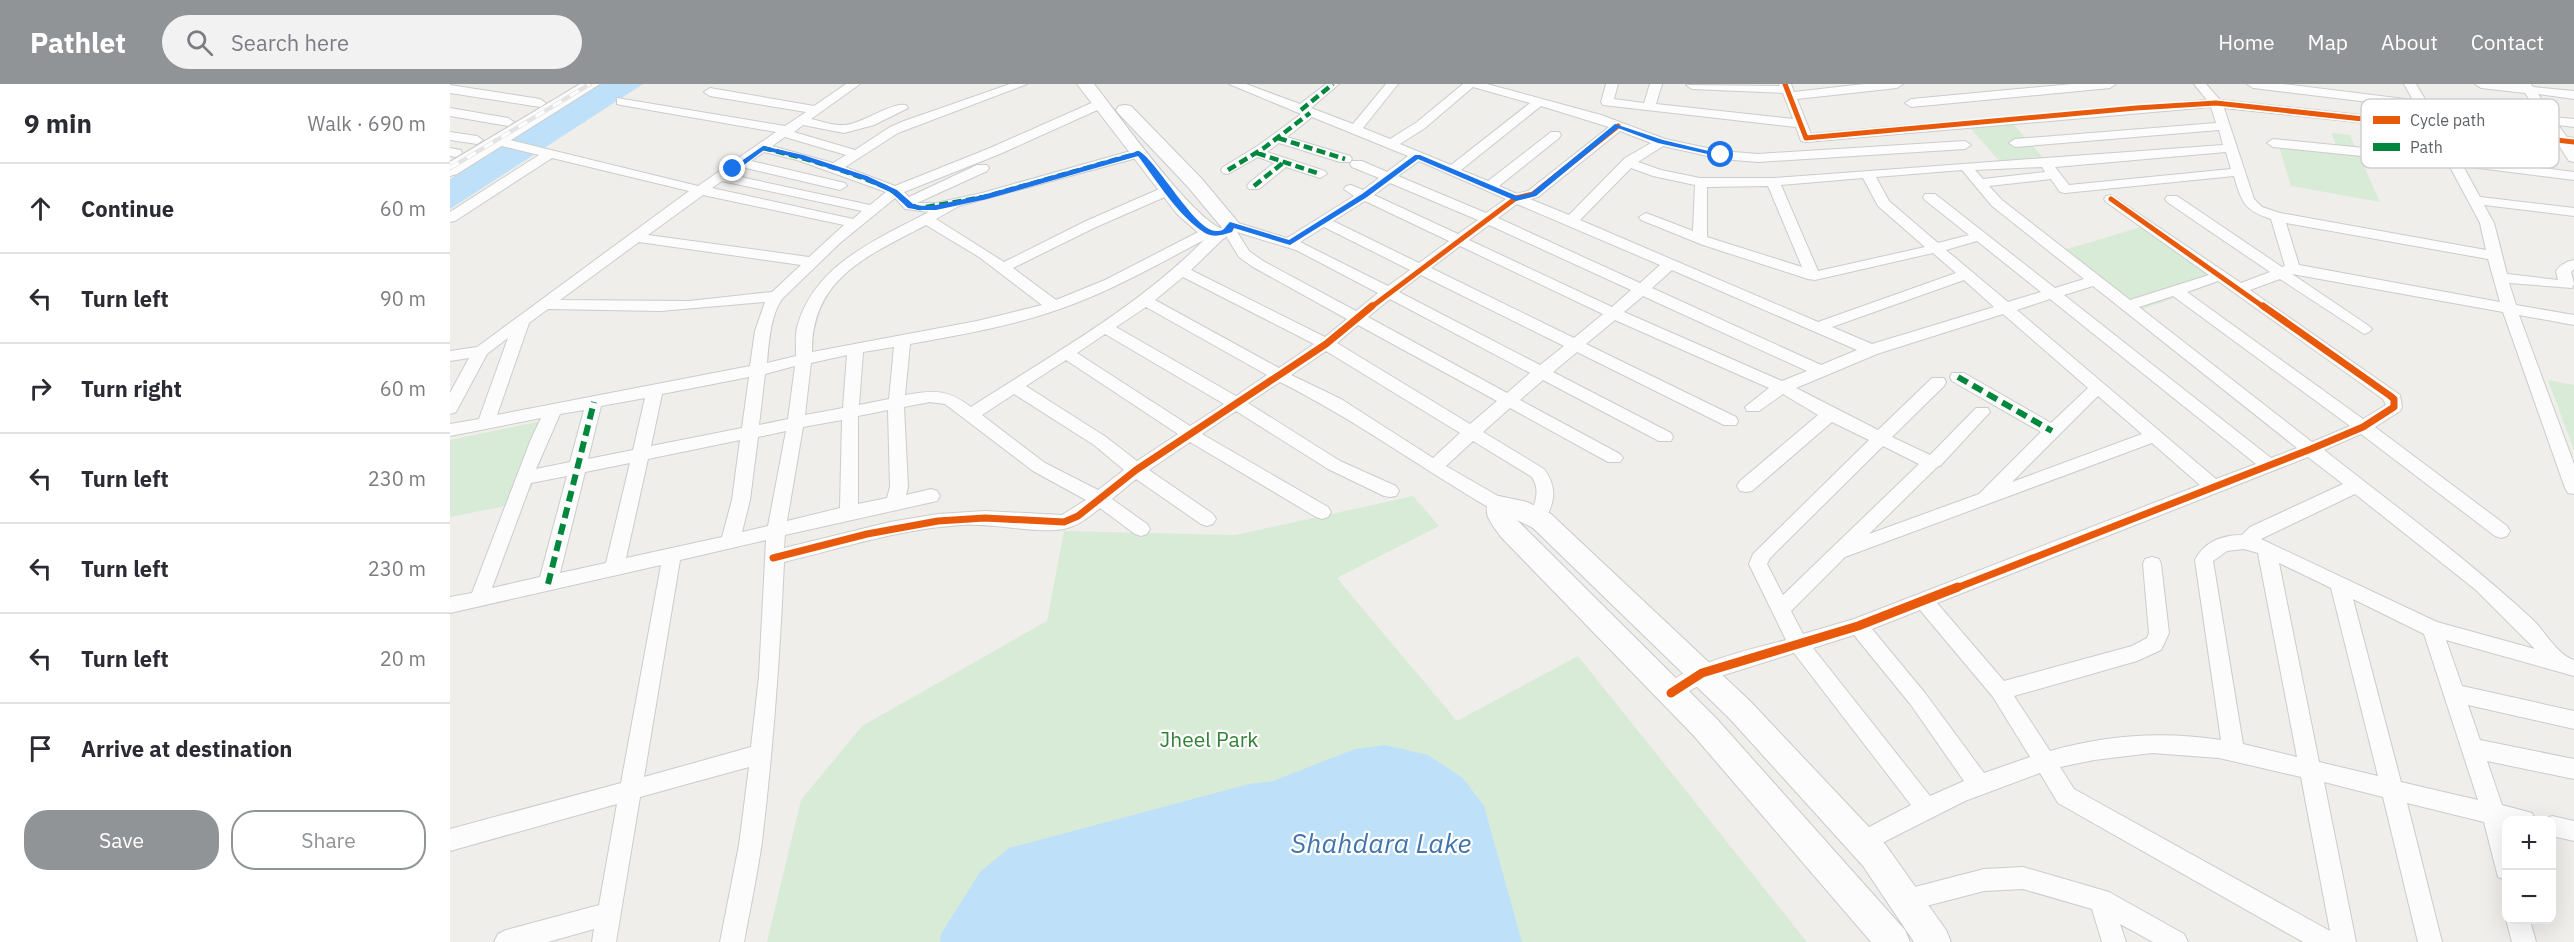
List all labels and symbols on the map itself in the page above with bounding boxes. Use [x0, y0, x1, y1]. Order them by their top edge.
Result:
legend [2361, 99, 2559, 168]
text: Cycle path [2410, 110, 2485, 130]
text: Path [2410, 137, 2443, 157]
route start [1707, 141, 1733, 167]
route end [719, 155, 745, 181]
park label: Jheel Park [1160, 725, 1258, 753]
water label: Shahdara Lake [1291, 825, 1472, 860]

